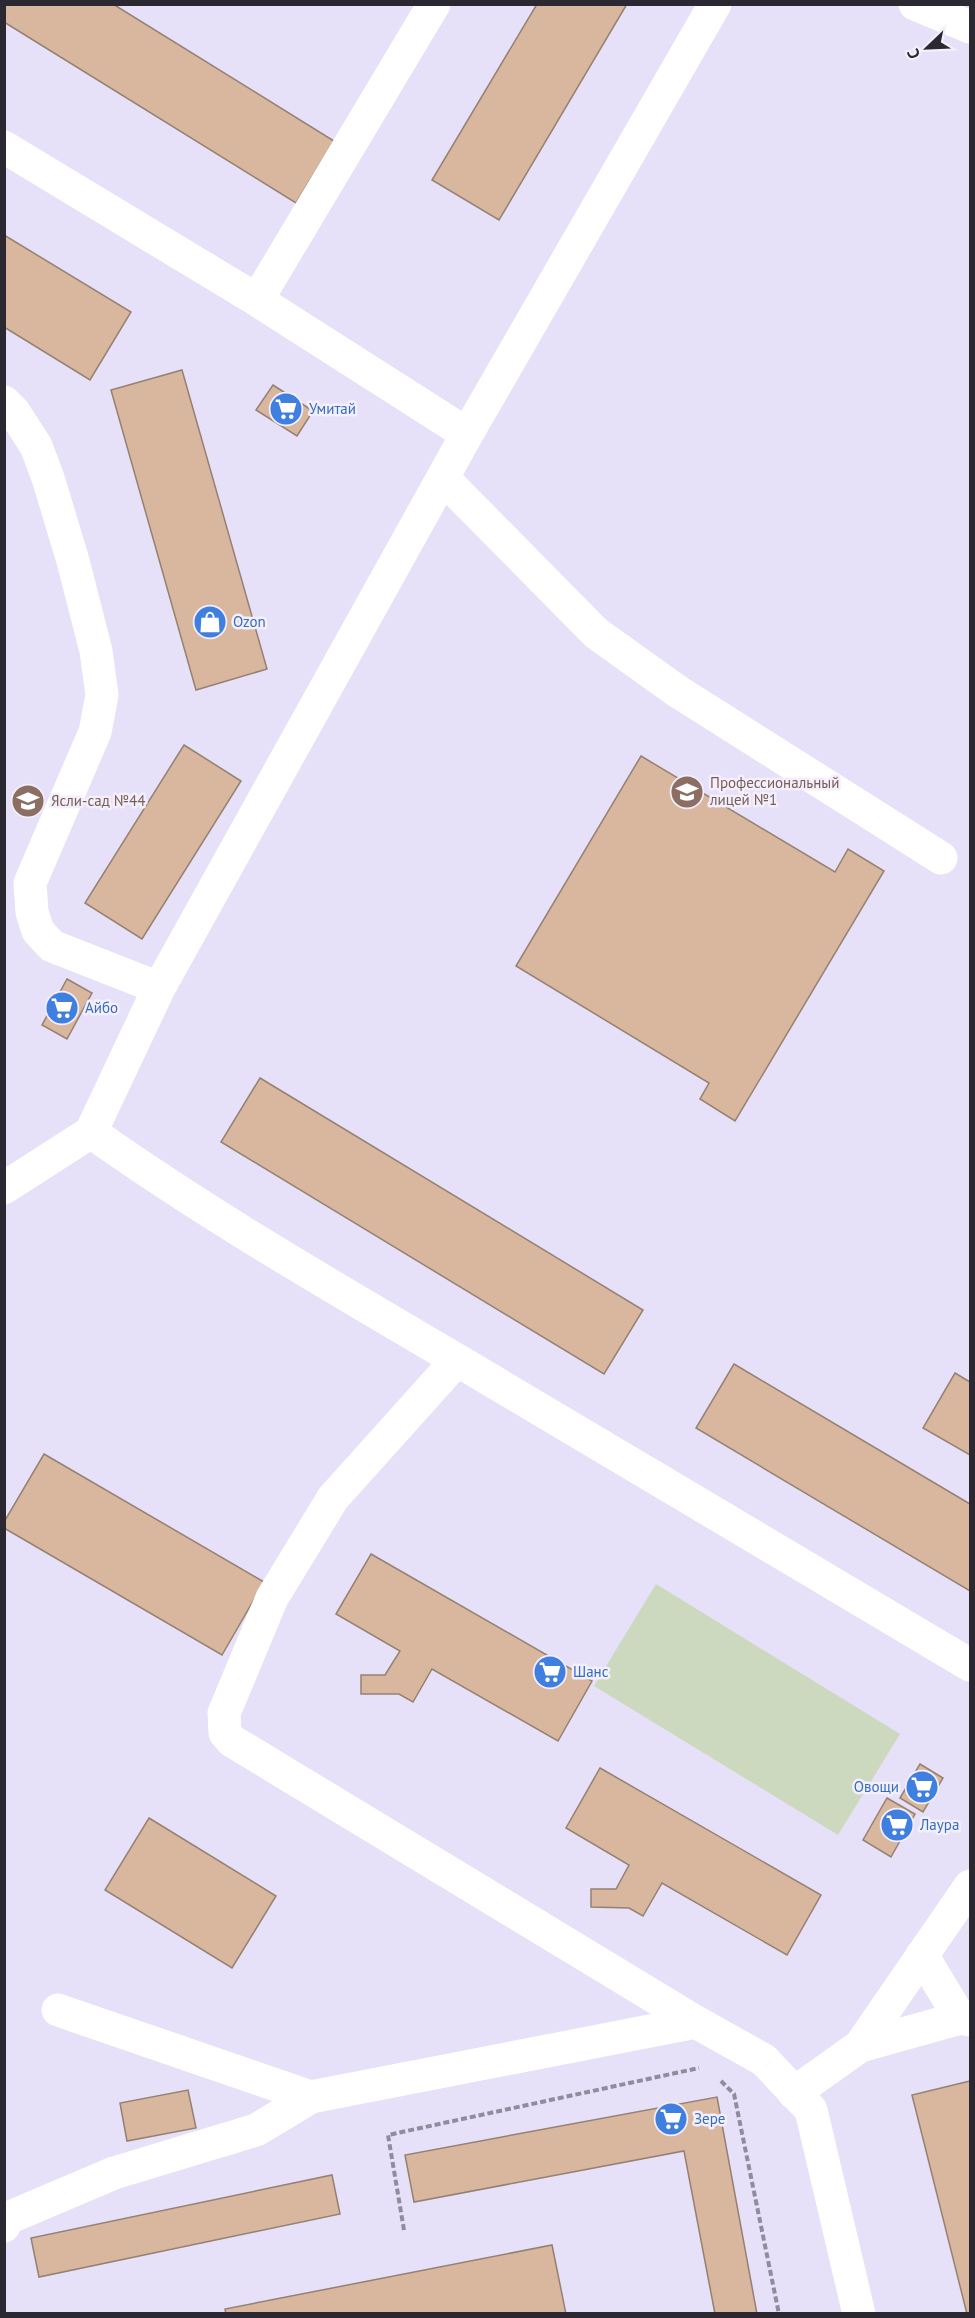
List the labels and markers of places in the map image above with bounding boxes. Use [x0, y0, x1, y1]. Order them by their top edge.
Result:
supermarket icon: Умитай [268, 391, 304, 427]
place label: Умитай [309, 399, 356, 418]
shop icon: Ozon [192, 604, 228, 640]
place label: Ozon [233, 612, 266, 631]
place label: Профессиональный лицей №1 [709, 773, 839, 809]
school or university icon: Профессиональный лицей №1 [669, 774, 705, 810]
school or university icon: Ясли-сад №44 [10, 783, 46, 819]
place label: Ясли-сад №44 [51, 791, 145, 810]
supermarket icon: Айбо [44, 990, 80, 1026]
place label: Айбо [85, 998, 118, 1017]
supermarket icon: Шанс [532, 1654, 568, 1690]
place label: Шанс [573, 1662, 609, 1681]
supermarket icon: Овощи [904, 1769, 940, 1805]
place label: Овощи [854, 1777, 899, 1796]
supermarket icon: Лаура [879, 1807, 915, 1843]
place label: Лаура [919, 1815, 959, 1834]
supermarket icon: Зере [653, 2101, 689, 2137]
place label: Зере [694, 2109, 725, 2128]

